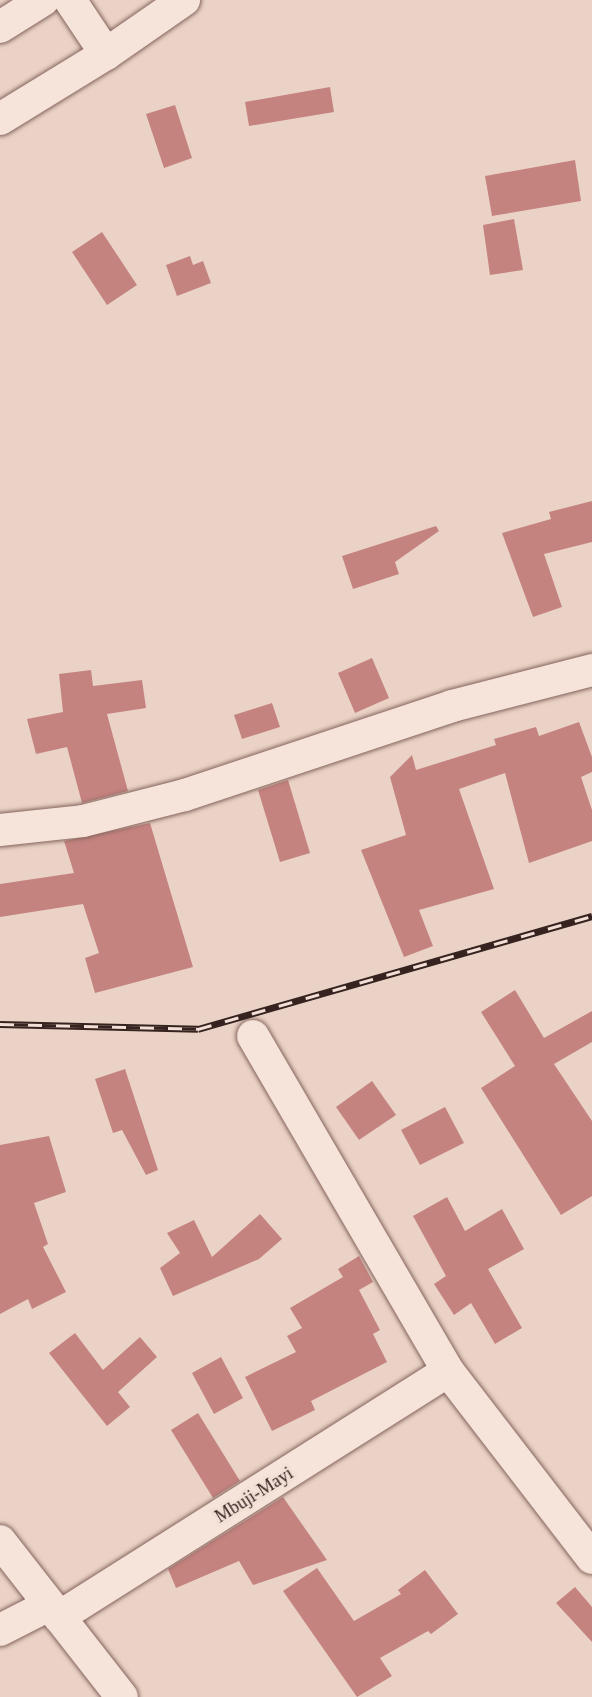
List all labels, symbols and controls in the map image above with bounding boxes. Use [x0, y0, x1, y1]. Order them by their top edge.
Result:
street label: Mbuji-Mayi [211, 1463, 297, 1527]

